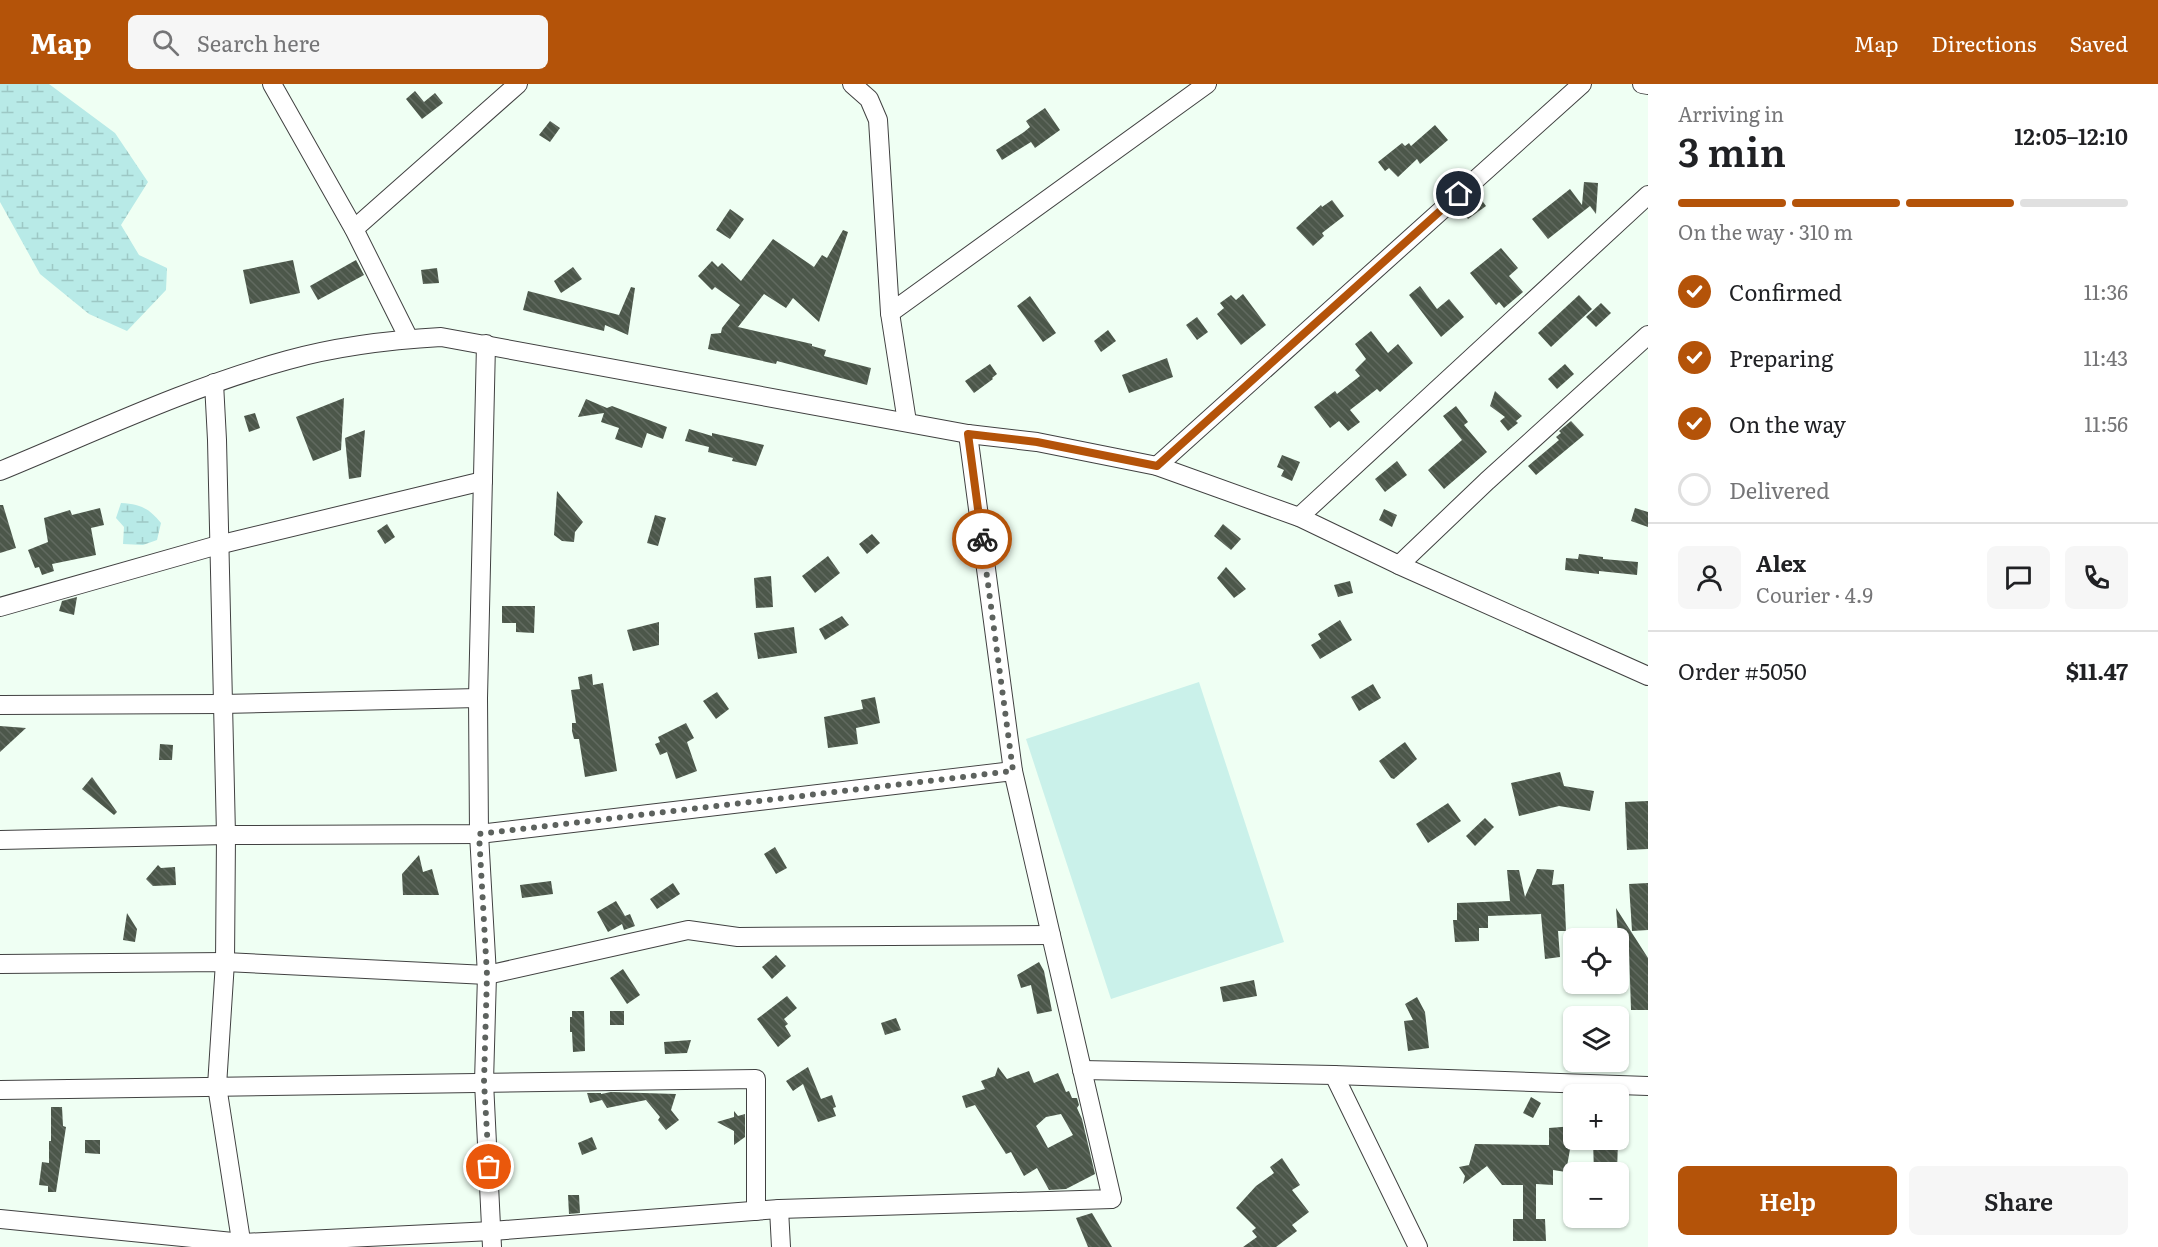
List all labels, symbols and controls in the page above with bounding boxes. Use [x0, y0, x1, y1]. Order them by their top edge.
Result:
search box [128, 15, 548, 69]
text: Map [30, 21, 92, 63]
icon: search [149, 26, 182, 59]
text: Search here [197, 26, 320, 59]
text: Map [1854, 27, 1899, 58]
text: Directions [1932, 27, 2037, 58]
text: Saved [2070, 27, 2128, 58]
text: Arriving in [1678, 98, 1784, 128]
text: 12:05–12:10 [2014, 119, 2128, 152]
text: 3 min [1678, 121, 1786, 179]
pin [1433, 168, 1484, 219]
icon: home [1442, 177, 1475, 210]
text: On the way · 310 m [1678, 216, 1853, 246]
icon: check [1678, 275, 1711, 308]
text: Confirmed [1729, 275, 1842, 308]
text: 11:36 [2084, 276, 2128, 306]
icon: check [1678, 341, 1711, 374]
text: Preparing [1729, 341, 1833, 374]
text: 11:43 [2084, 342, 2128, 372]
icon: check [1678, 407, 1711, 440]
text: On the way [1729, 407, 1846, 440]
text: 11:56 [2084, 408, 2128, 438]
text: Delivered [1729, 473, 1830, 506]
courier [952, 509, 1012, 569]
icon: bike [966, 523, 999, 556]
button: person [1678, 546, 1741, 609]
text: Alex [1756, 546, 1806, 579]
button: chat [1987, 546, 2050, 609]
button: phone [2065, 546, 2128, 609]
text: Courier · 4.9 [1756, 579, 1873, 609]
text: Order #5050 [1678, 654, 1807, 687]
text: $11.47 [2066, 654, 2128, 687]
map controls [1563, 928, 1629, 1228]
button: locate [1563, 928, 1629, 994]
button: layers [1563, 1006, 1629, 1072]
button: + [1563, 1084, 1629, 1150]
pin [463, 1141, 514, 1192]
icon: bag [472, 1150, 505, 1183]
button: − [1563, 1162, 1629, 1228]
button: Help [1678, 1166, 1897, 1235]
button: Share [1909, 1166, 2128, 1235]

